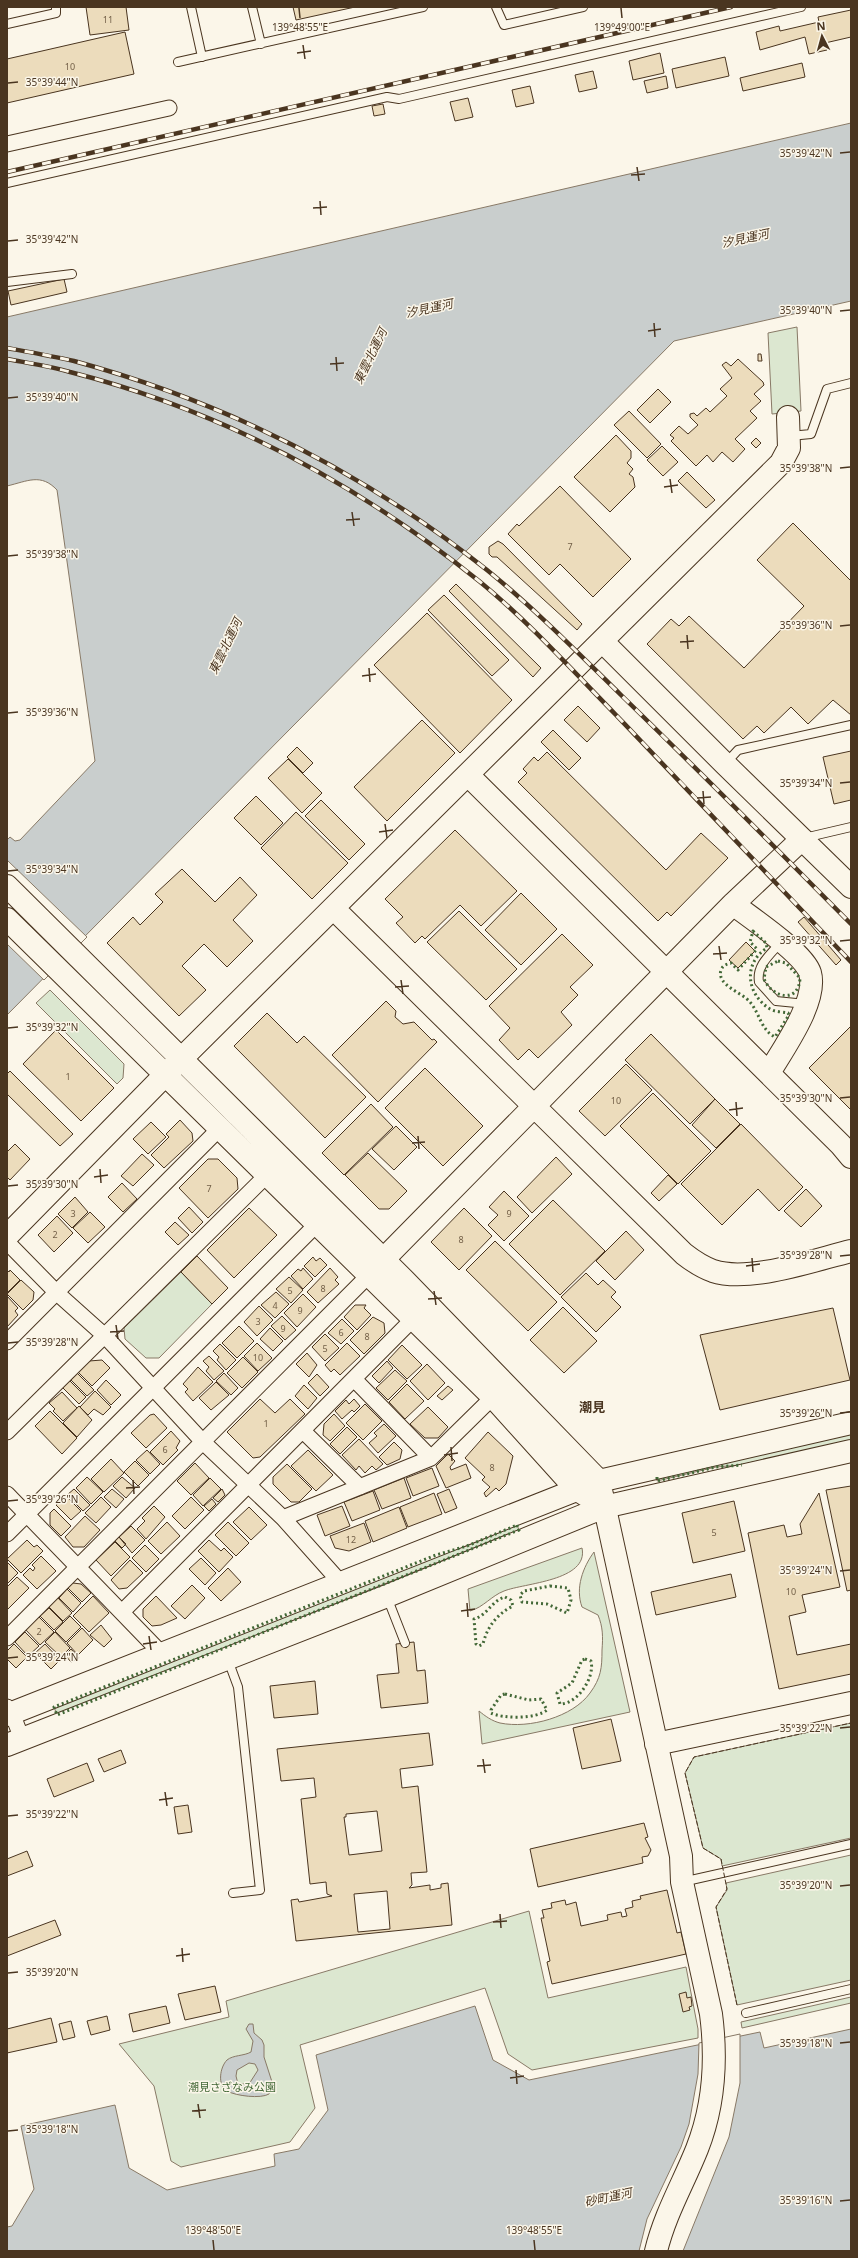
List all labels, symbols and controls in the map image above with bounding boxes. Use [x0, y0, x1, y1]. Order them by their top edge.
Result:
house number: 11 [103, 13, 113, 26]
north arrow [802, 16, 842, 56]
text: N [816, 18, 826, 33]
text: 139°48'55"E [272, 20, 328, 34]
text: 139°49'00"E [594, 20, 650, 34]
house number: 10 [65, 60, 75, 73]
text: 35°39'44"N [26, 75, 78, 89]
text: 35°39'42"N [780, 146, 832, 160]
water label: 汐見運河 [720, 224, 772, 251]
text: 35°39'42"N [26, 232, 78, 246]
water label: 汐見運河 [404, 294, 456, 321]
text: 35°39'40"N [780, 303, 832, 317]
water label: 東雲北運河 [349, 324, 392, 387]
text: 35°39'40"N [26, 390, 78, 404]
text: 35°39'38"N [780, 461, 832, 475]
house number: 7 [567, 540, 573, 553]
text: 35°39'38"N [26, 547, 78, 561]
water label: 東雲北運河 [204, 614, 247, 677]
text: 35°39'36"N [780, 618, 832, 632]
text: 35°39'36"N [26, 705, 78, 719]
text: 35°39'34"N [780, 776, 832, 790]
text: 35°39'34"N [26, 862, 78, 876]
text: 35°39'32"N [780, 933, 832, 947]
text: 35°39'32"N [26, 1020, 78, 1034]
house number: 1 [65, 1070, 71, 1083]
text: 35°39'30"N [780, 1091, 832, 1105]
house number: 10 [611, 1094, 621, 1107]
text: 35°39'30"N [26, 1177, 78, 1191]
house number: 7 [206, 1182, 212, 1195]
house number: 3 [70, 1207, 76, 1220]
house number: 9 [506, 1207, 512, 1220]
house number: 2 [52, 1228, 58, 1241]
house number: 8 [458, 1233, 464, 1246]
text: 35°39'28"N [780, 1248, 832, 1262]
house number: 8 [320, 1282, 326, 1295]
house number: 5 [287, 1284, 293, 1297]
house number: 4 [272, 1299, 278, 1312]
house number: 9 [297, 1304, 303, 1317]
house number: 3 [255, 1315, 261, 1328]
house number: 9 [280, 1322, 286, 1335]
house number: 6 [338, 1326, 344, 1339]
house number: 8 [364, 1330, 370, 1343]
text: 35°39'28"N [26, 1335, 78, 1349]
house number: 5 [322, 1342, 328, 1355]
house number: 10 [253, 1351, 263, 1364]
district label: 潮見 [579, 1398, 605, 1416]
text: 35°39'26"N [780, 1406, 832, 1420]
house number: 1 [263, 1417, 269, 1430]
house number: 6 [162, 1443, 168, 1456]
house number: 8 [489, 1461, 495, 1474]
text: 35°39'26"N [26, 1492, 78, 1506]
house number: 5 [711, 1526, 717, 1539]
house number: 12 [346, 1533, 356, 1546]
text: 35°39'24"N [780, 1563, 832, 1577]
house number: 10 [786, 1585, 796, 1598]
house number: 2 [36, 1625, 42, 1638]
text: 35°39'24"N [26, 1650, 78, 1664]
text: 35°39'22"N [780, 1721, 832, 1735]
text: 35°39'22"N [26, 1807, 78, 1821]
text: 35°39'20"N [780, 1878, 832, 1892]
text: 35°39'20"N [26, 1965, 78, 1979]
text: 35°39'18"N [780, 2036, 832, 2050]
park label: 潮見さざなみ公園 [188, 2079, 276, 2094]
text: 35°39'18"N [26, 2122, 78, 2136]
water label: 砂町運河 [583, 2183, 635, 2210]
text: 35°39'16"N [780, 2193, 832, 2207]
text: 139°48'50"E [185, 2223, 241, 2237]
text: 139°48'55"E [506, 2223, 562, 2237]

